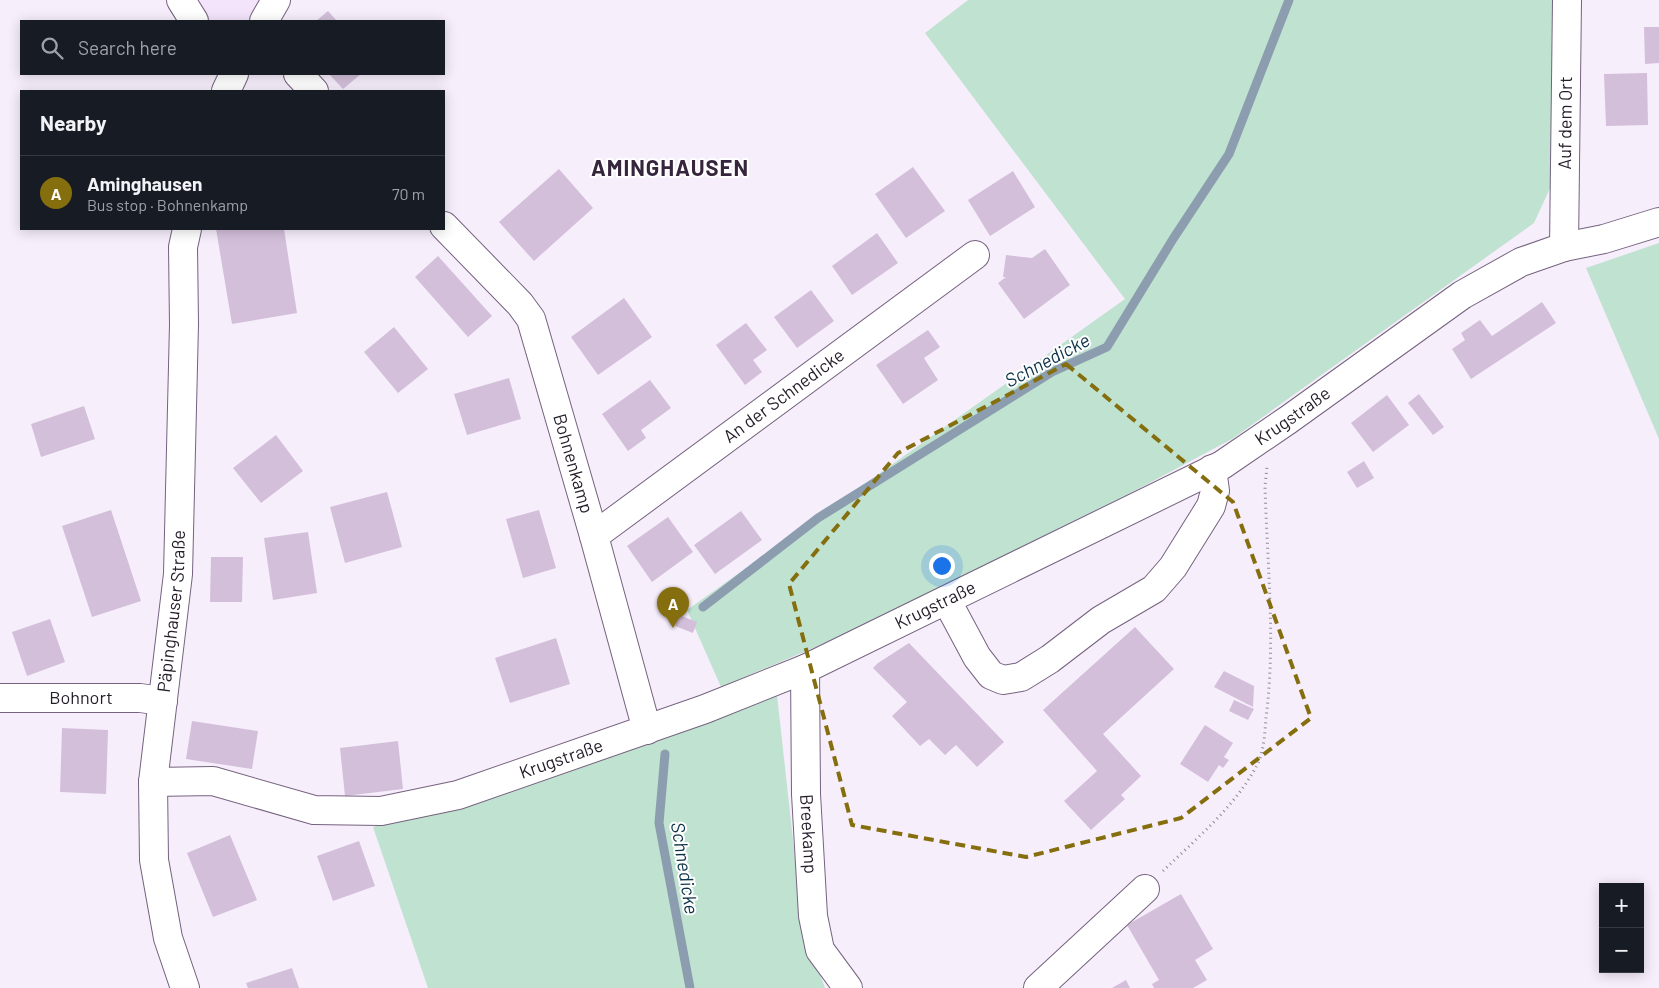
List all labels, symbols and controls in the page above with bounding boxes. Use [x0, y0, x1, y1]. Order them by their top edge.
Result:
search box [20, 20, 445, 75]
icon: search [38, 34, 66, 62]
text: Search here [78, 36, 177, 59]
street label: Auf dem Ort [1553, 76, 1576, 170]
text: Nearby [40, 110, 106, 135]
district label: AMINGHAUSEN [591, 154, 749, 180]
text: Aminghausen [87, 172, 203, 195]
text: A [51, 184, 61, 203]
text: 70 m [392, 184, 425, 203]
text: Bus stop · Bohnenkamp [87, 195, 248, 214]
water label: Schnedicke [1000, 328, 1093, 392]
street label: An der Schnedicke [719, 343, 848, 447]
street label: Krugstraße [1250, 381, 1334, 450]
street label: Bohnenkamp [549, 411, 599, 516]
street label: Päpinghauser Straße [152, 530, 189, 693]
your location [929, 553, 955, 579]
street label: Krugstraße [891, 575, 979, 633]
pin: A [657, 587, 689, 628]
street label: Bohnort [49, 686, 113, 708]
street label: Krugstraße [516, 733, 606, 783]
street label: Breekamp [796, 793, 823, 874]
water label: Schnedicke [667, 820, 704, 916]
map controls [1599, 883, 1644, 973]
button: + [1599, 883, 1644, 928]
button: − [1599, 928, 1644, 973]

